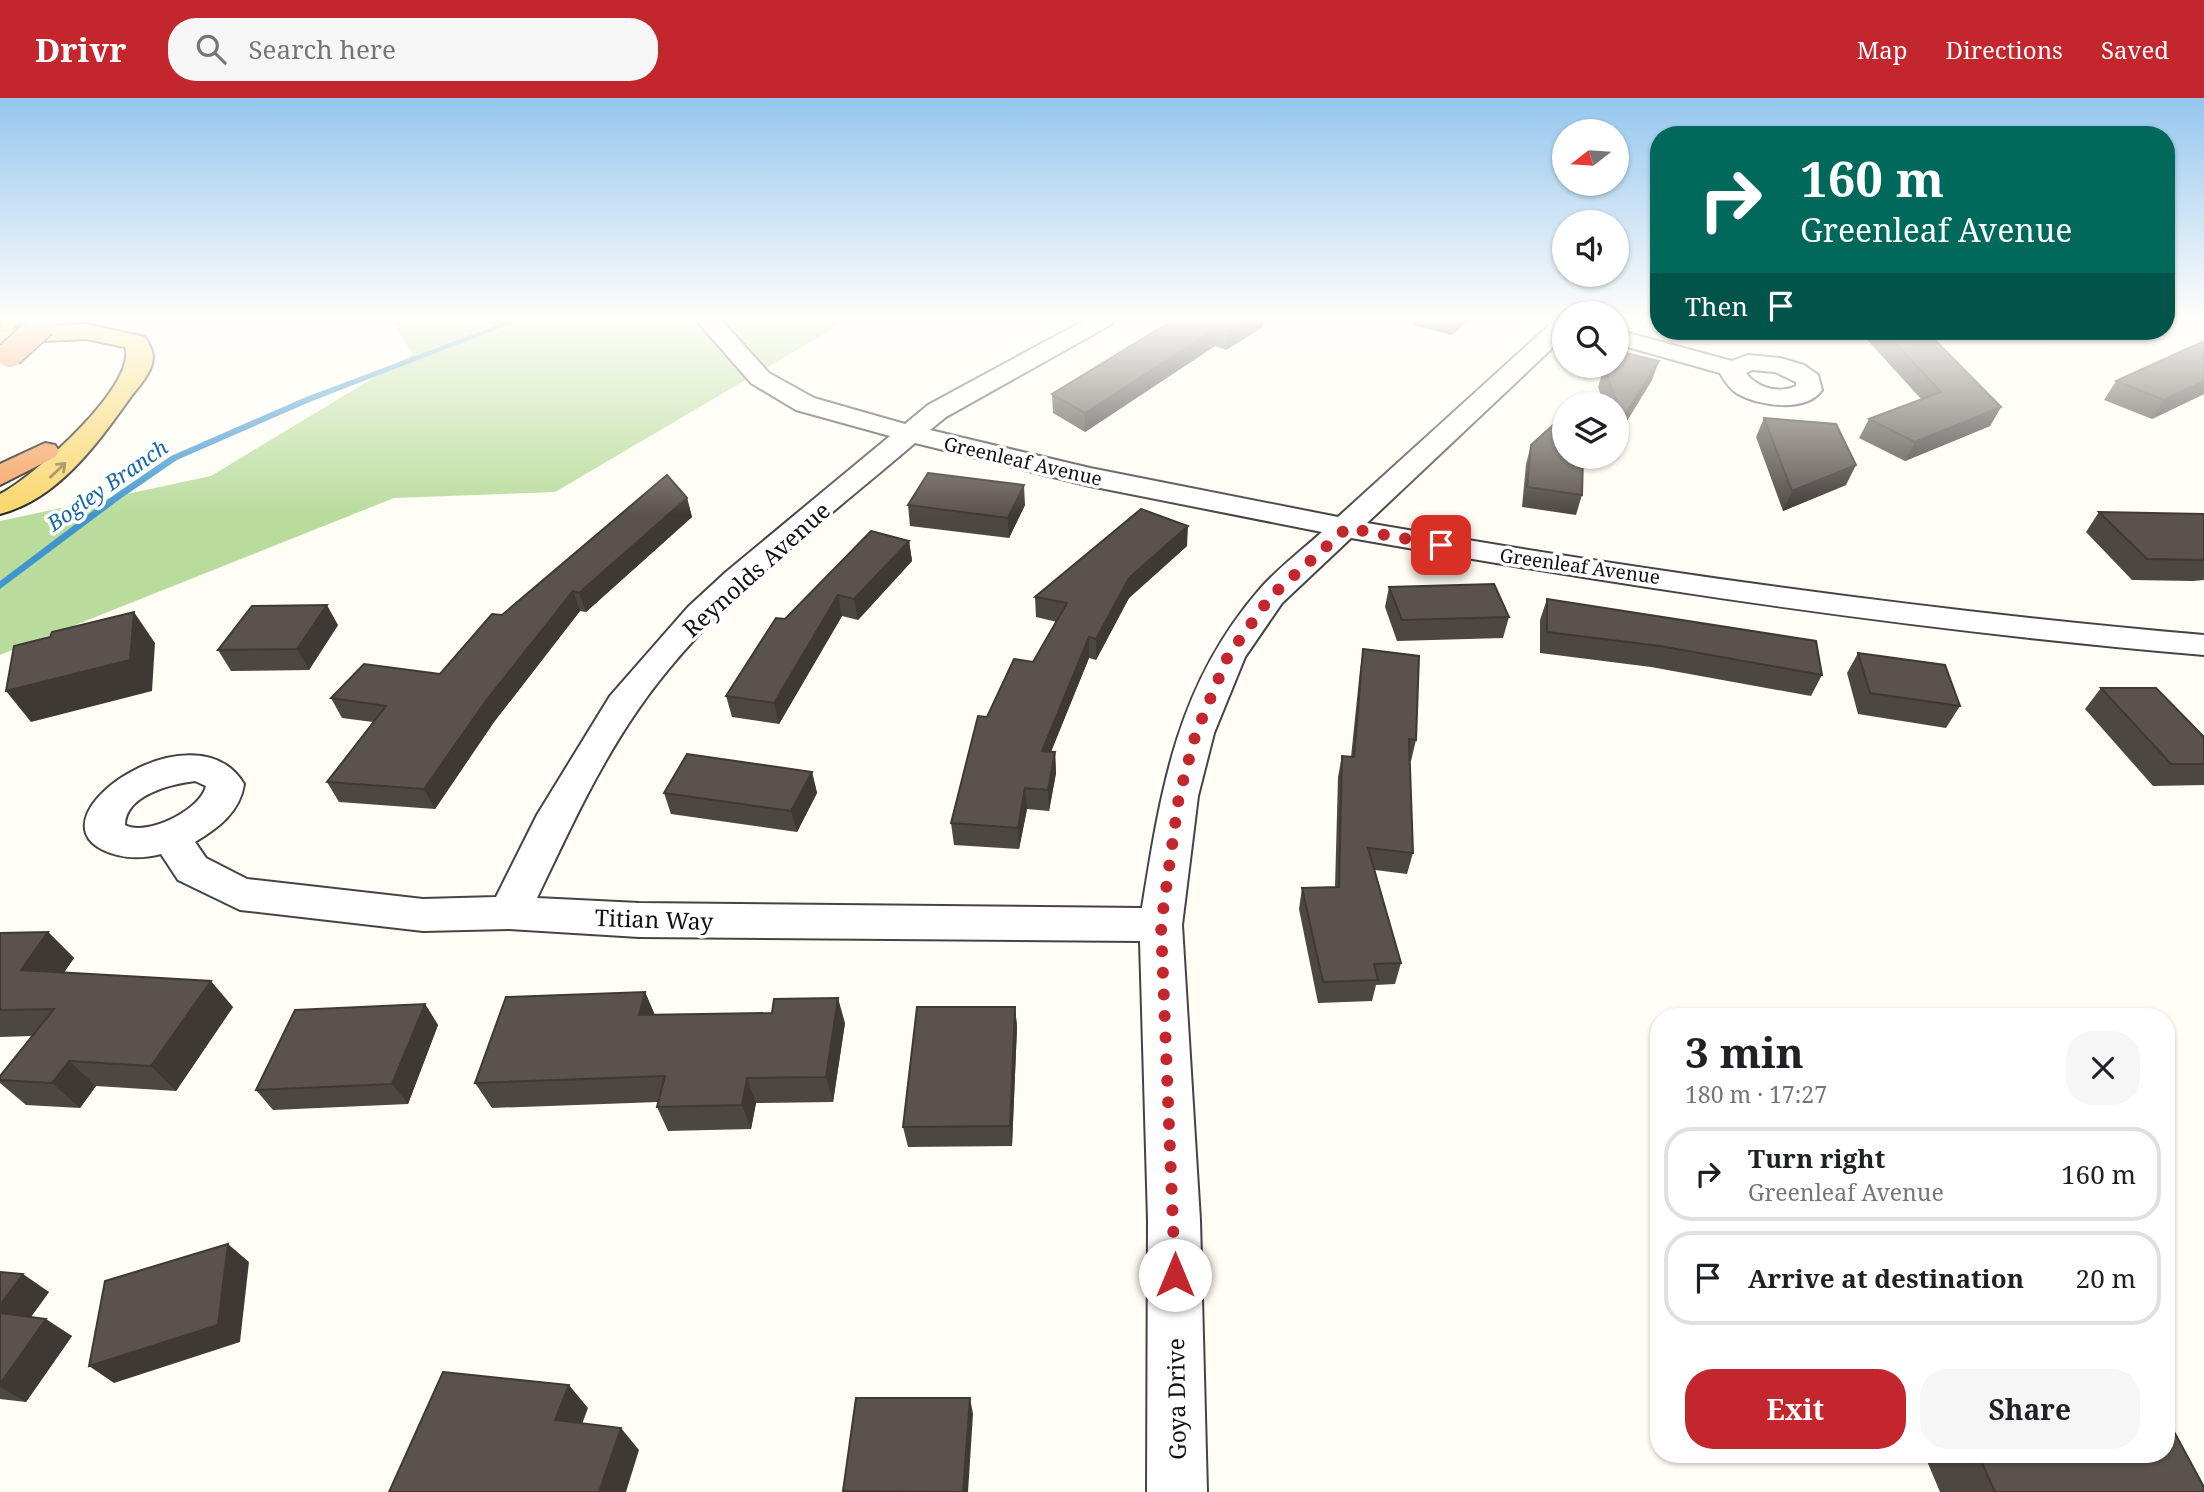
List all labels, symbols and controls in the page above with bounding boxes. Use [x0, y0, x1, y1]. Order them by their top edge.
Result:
search box [168, 18, 658, 81]
text: Drivr [35, 27, 126, 72]
icon: search [192, 30, 230, 68]
text: Search here [248, 31, 396, 67]
text: Map [1857, 33, 1908, 66]
text: Directions [1946, 33, 2063, 66]
text: Saved [2101, 33, 2169, 66]
north arrow [1552, 119, 1629, 196]
map controls [1552, 119, 1629, 469]
text: 160 m [1800, 145, 1944, 211]
icon: right [1685, 154, 1776, 245]
text: Greenleaf Avenue [1800, 208, 2072, 251]
button: sound [1552, 210, 1629, 287]
icon: arrive [1762, 287, 1800, 325]
text: Then [1685, 288, 1748, 324]
button: search [1552, 301, 1629, 378]
button: layers [1552, 392, 1629, 469]
street label: Greenleaf Avenue [941, 430, 1105, 492]
water label: Bogley Branch [40, 433, 173, 538]
one-way arrow [49, 462, 67, 478]
street label: Reynolds Avenue [675, 494, 837, 644]
pin [1411, 515, 1471, 575]
icon: arrive [1422, 526, 1460, 564]
street label: Greenleaf Avenue [1498, 542, 1662, 590]
street label: Titian Way [594, 901, 714, 937]
text: 3 min [1685, 1023, 1804, 1080]
button: close [2066, 1031, 2140, 1105]
text: 180 m · 17:27 [1685, 1078, 1827, 1110]
text: Turn right [1748, 1140, 1885, 1176]
icon: right [1689, 1155, 1727, 1193]
text: 160 m [2061, 1156, 2136, 1192]
text: Greenleaf Avenue [1748, 1176, 1944, 1208]
position arrow [1138, 1238, 1212, 1312]
icon: arrive [1689, 1259, 1727, 1297]
text: Arrive at destination [1748, 1260, 2024, 1296]
text: 20 m [2076, 1260, 2136, 1296]
street label: Goya Drive [1159, 1338, 1193, 1460]
button: Exit [1685, 1369, 1906, 1449]
button: Share [1920, 1369, 2140, 1449]

